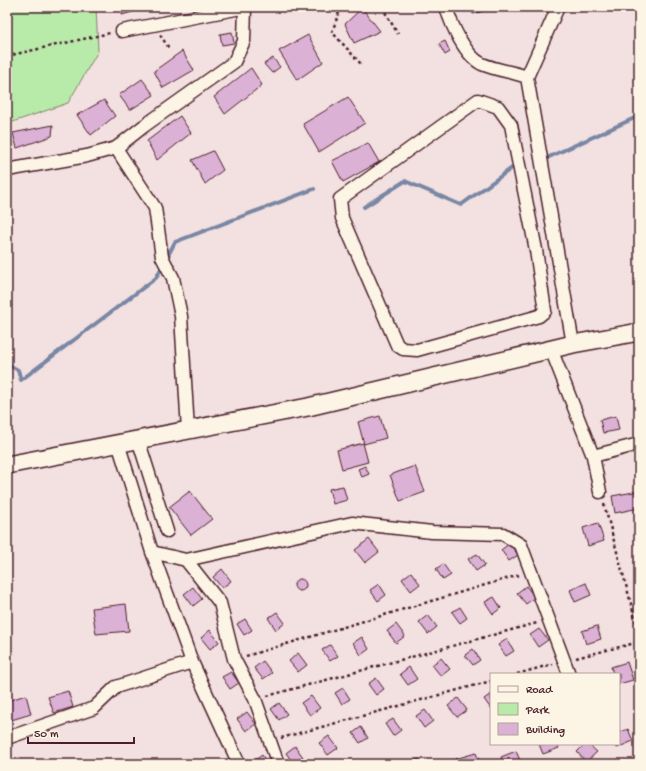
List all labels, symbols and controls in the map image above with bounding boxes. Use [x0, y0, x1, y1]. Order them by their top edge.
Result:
legend [490, 673, 620, 745]
text: Road [526, 684, 553, 698]
text: Park [525, 704, 551, 718]
scale bar [28, 719, 134, 745]
text: Building [525, 724, 565, 738]
text: 50 m [34, 728, 59, 742]

